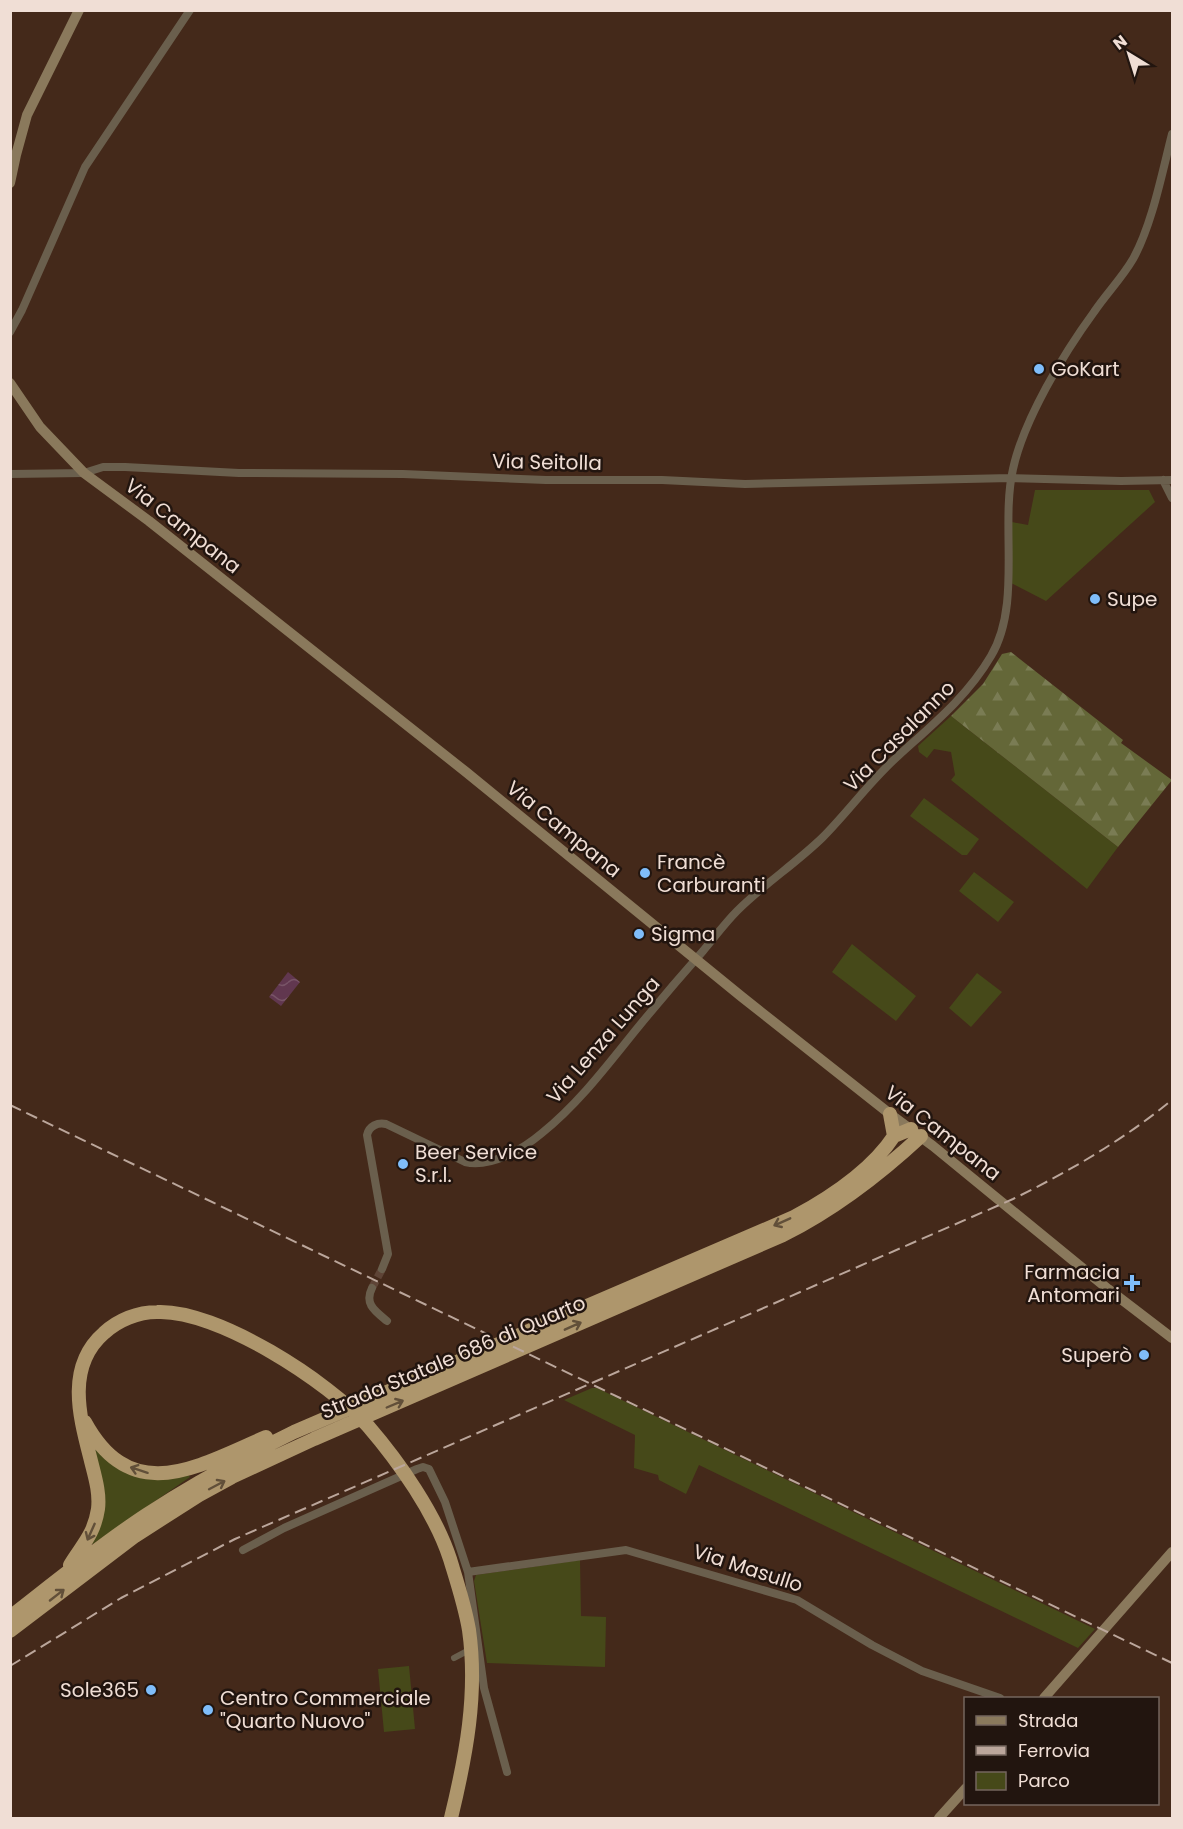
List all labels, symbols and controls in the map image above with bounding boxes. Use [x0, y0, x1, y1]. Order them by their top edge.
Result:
north arrow [1099, 24, 1159, 84]
text: N [1108, 30, 1132, 55]
place label: GoKart [1051, 355, 1120, 383]
marker: GoKart [1032, 362, 1046, 376]
street label: Via Seitolla [492, 447, 602, 477]
street label: Via Campana [119, 472, 247, 580]
place label: Supe [1107, 585, 1157, 613]
marker: Supe [1088, 592, 1102, 606]
street label: Via Casalanno [837, 674, 961, 798]
street label: Via Campana [501, 774, 627, 884]
place label: Francè Carburanti [657, 848, 766, 899]
marker: Francè Carburanti [638, 866, 652, 880]
place label: Sigma [651, 920, 715, 948]
marker: Sigma [632, 927, 646, 941]
street label: Via Lenza Lunga [540, 970, 666, 1110]
street label: Via Campana [879, 1079, 1007, 1187]
place label: Beer Service S.r.l. [415, 1138, 537, 1189]
marker: Beer Service S.r.l. [396, 1157, 410, 1171]
one-way arrow [774, 1217, 792, 1228]
place label: Farmacia Antomari [1024, 1258, 1120, 1309]
marker: Farmacia Antomari [1125, 1276, 1139, 1290]
street label: Strada Statale 686 di Quarto [316, 1288, 590, 1426]
one-way arrow [564, 1320, 582, 1331]
place label: Superò [1061, 1341, 1132, 1369]
marker: Superò [1137, 1348, 1151, 1362]
one-way arrow [385, 1398, 403, 1409]
one-way arrow [130, 1464, 149, 1475]
one-way arrow [208, 1479, 226, 1490]
one-way arrow [85, 1523, 96, 1541]
street label: Via Masullo [690, 1537, 806, 1599]
one-way arrow [48, 1588, 64, 1601]
place label: Sole365 [60, 1676, 139, 1704]
marker: Sole365 [144, 1683, 158, 1697]
place label: Centro Commerciale "Quarto Nuovo" [220, 1684, 431, 1735]
legend [964, 1697, 1159, 1805]
marker: Centro Commerciale "Quarto Nuovo" [201, 1703, 215, 1717]
text: Strada [1018, 1708, 1078, 1733]
text: Ferrovia [1018, 1738, 1090, 1763]
text: Parco [1018, 1768, 1070, 1793]

